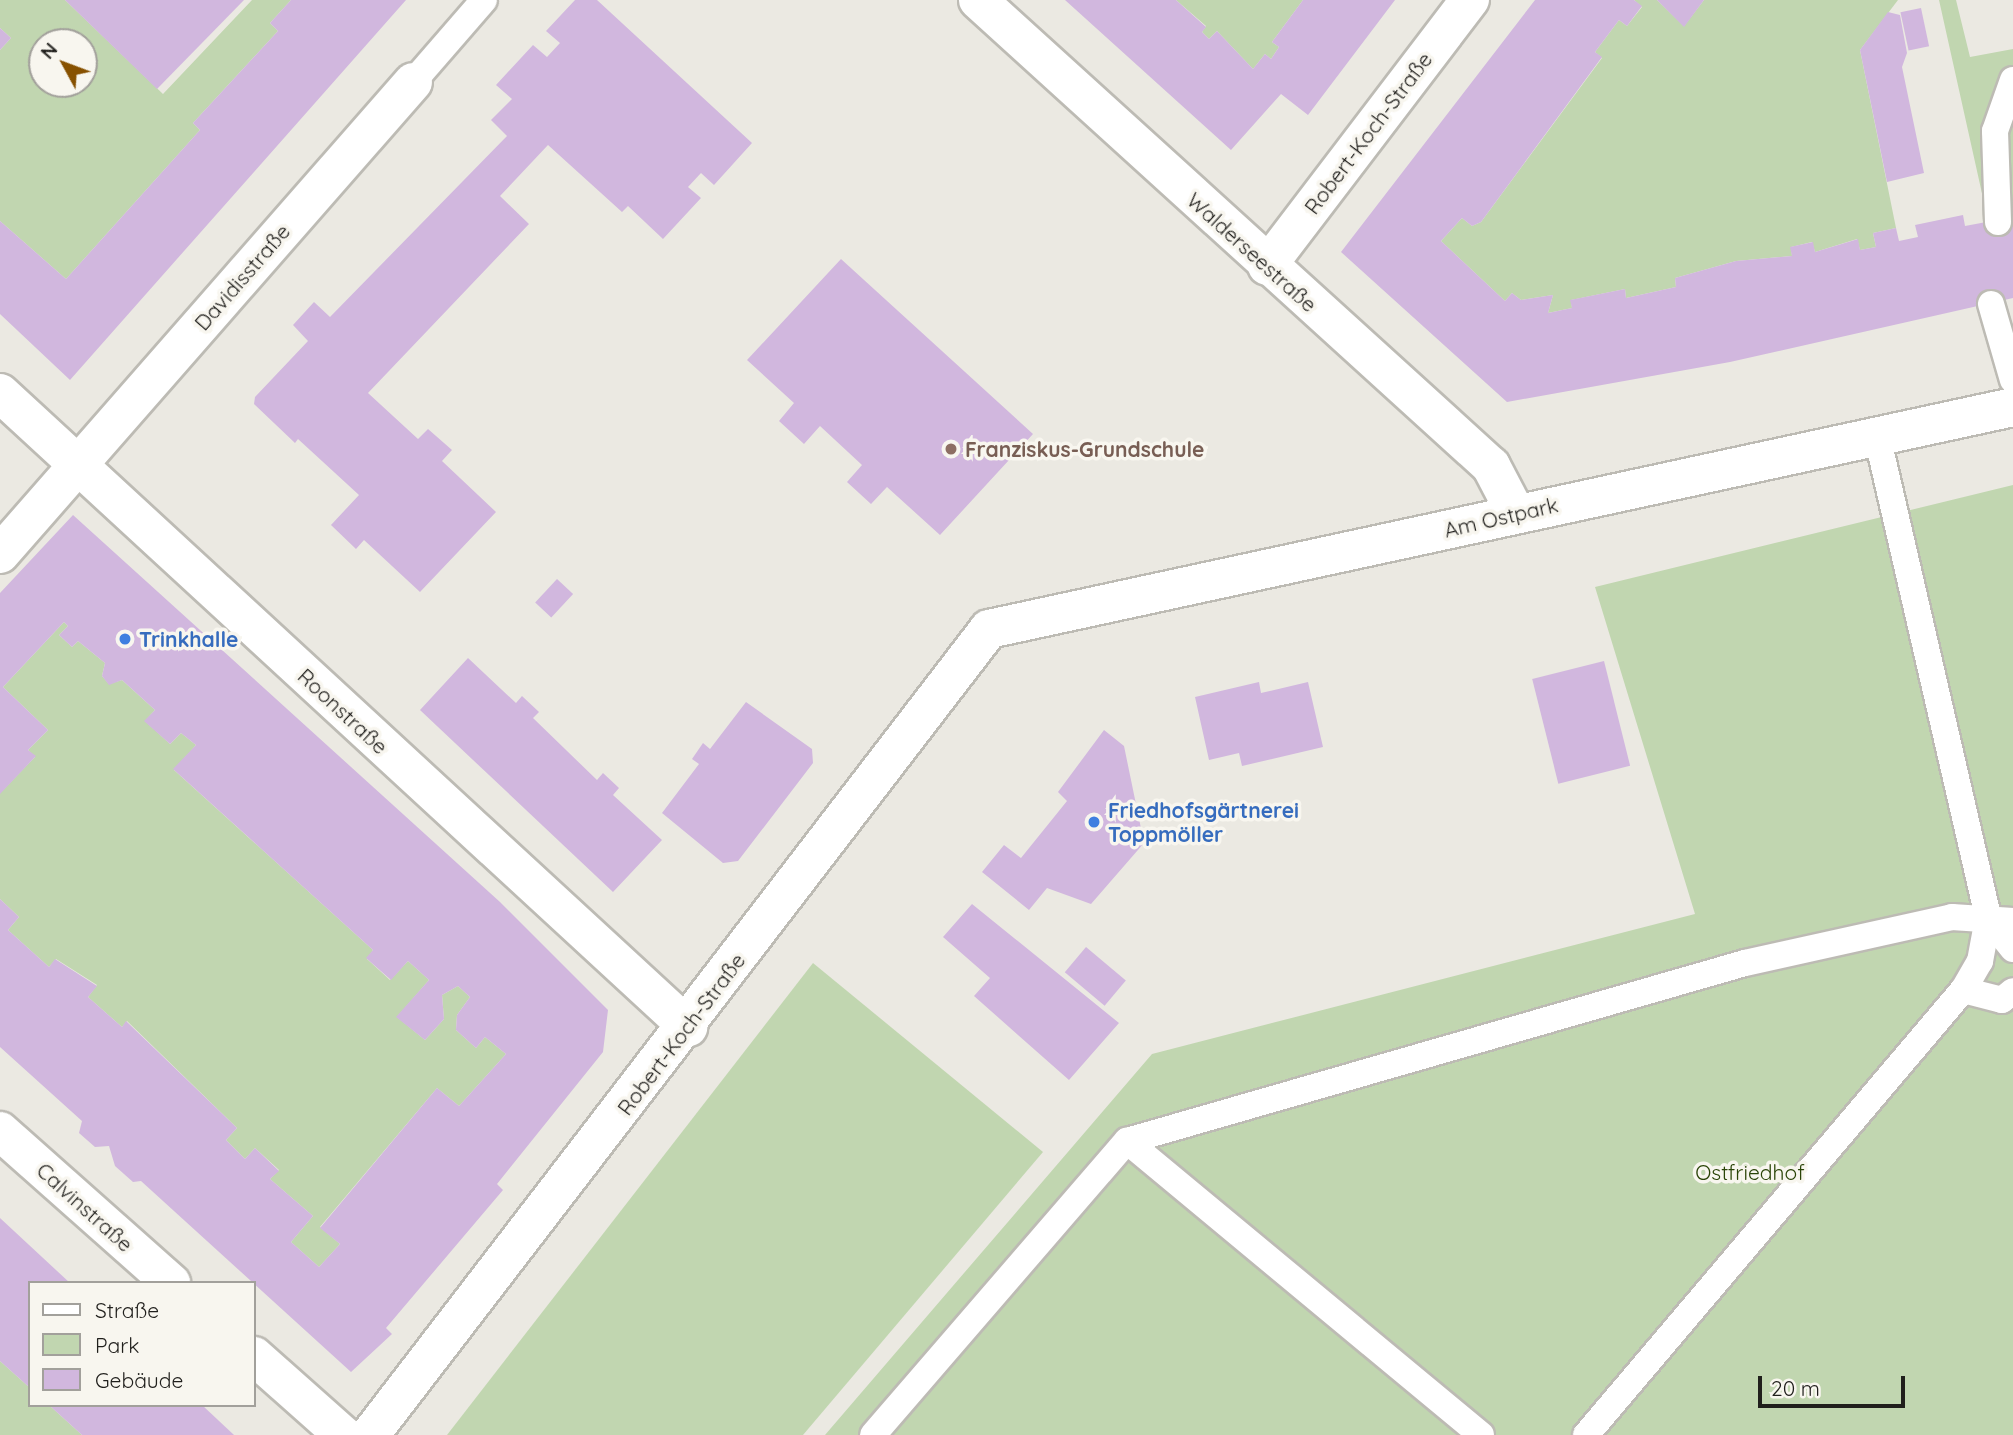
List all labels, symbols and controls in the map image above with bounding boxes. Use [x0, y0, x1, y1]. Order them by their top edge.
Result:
north arrow [28, 28, 98, 98]
text: N [35, 37, 62, 64]
street label: Robert-Koch-Straße [1299, 47, 1437, 219]
street label: Walderseestraße [1182, 187, 1322, 317]
street label: Davidisstraße [189, 219, 295, 335]
place label: Franziskus-Grundschule [965, 436, 1204, 462]
marker: Franziskus-Grundschule [943, 441, 959, 457]
street label: Am Ostpark [1442, 492, 1560, 542]
place label: Trinkhalle [139, 626, 238, 652]
marker: Trinkhalle [117, 631, 133, 647]
street label: Roonstraße [293, 663, 393, 759]
place label: Friedhofsgärtnerei Toppmöller [1108, 797, 1299, 847]
marker: Friedhofsgärtnerei Toppmöller [1086, 814, 1102, 830]
street label: Robert-Koch-Straße [612, 948, 750, 1120]
street label: Calvinstraße [32, 1157, 138, 1257]
park label: Ostfriedhof [1695, 1159, 1805, 1185]
legend [28, 1281, 256, 1407]
text: Straße [95, 1297, 159, 1323]
text: Park [95, 1332, 139, 1358]
scale bar [1761, 1362, 1908, 1406]
text: Gebäude [95, 1367, 183, 1393]
text: 20 m [1771, 1375, 1820, 1401]

